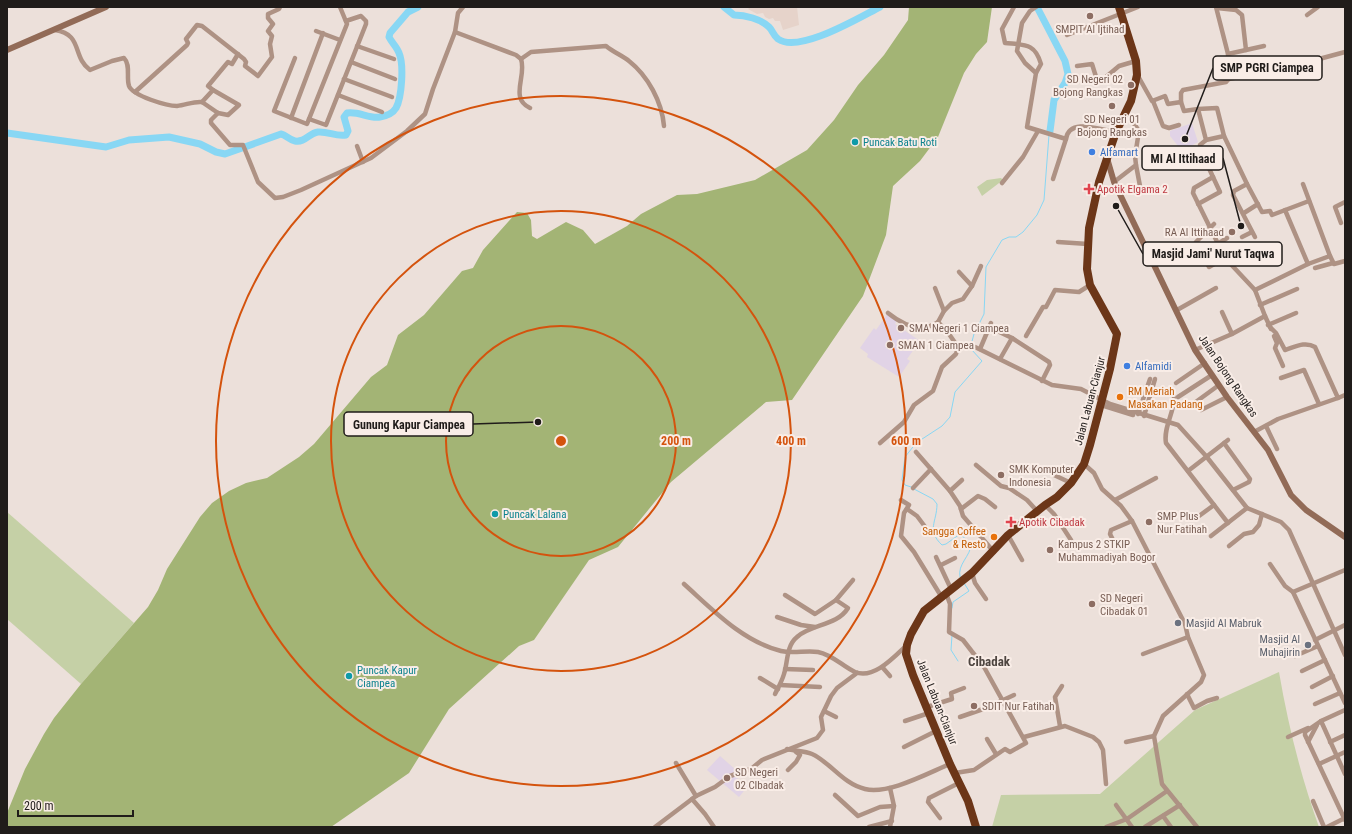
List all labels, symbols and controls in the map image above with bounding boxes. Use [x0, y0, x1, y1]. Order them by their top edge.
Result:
marker: SMPIT Al Ijtihad [1085, 11, 1095, 21]
place label: SMPIT Al Ijtihad [1055, 23, 1125, 36]
callout: SMP PGRI Ciampea [1213, 56, 1322, 80]
text: SMP PGRI Ciampea [1220, 61, 1314, 75]
place label: SD Negeri 02 Bojong Rangkas [1053, 73, 1123, 99]
marker: SD Negeri 02 Bojong Rangkas [1126, 80, 1136, 90]
marker: SD Negeri 01 Bojong Rangkas [1107, 101, 1117, 111]
place label: SD Negeri 01 Bojong Rangkas [1077, 113, 1147, 139]
place label: Puncak Batu Roti [863, 136, 937, 149]
marker: Puncak Batu Roti [850, 137, 860, 147]
place label: Alfamart [1100, 146, 1138, 159]
callout: MI Al Ittihaad [1142, 146, 1223, 170]
marker: Alfamart [1087, 147, 1097, 157]
text: MI Al Ittihaad [1151, 152, 1215, 166]
place label: Apotik Elgama 2 [1097, 183, 1168, 196]
marker: Apotik Elgama 2 [1084, 184, 1094, 194]
place label: RA Al Ittihaad [1165, 226, 1224, 239]
marker: RA Al Ittihaad [1227, 227, 1237, 237]
callout: Masjid Jami' Nurut Taqwa [1143, 242, 1282, 266]
text: Masjid Jami' Nurut Taqwa [1152, 247, 1275, 261]
place label: SMA Negeri 1 Ciampea [909, 322, 1009, 335]
marker: SMA Negeri 1 Ciampea [896, 323, 906, 333]
street label: Jalan Bojong Rangkas [1196, 333, 1260, 419]
place label: SMAN 1 Ciampea [898, 339, 974, 352]
marker: SMAN 1 Ciampea [885, 340, 895, 350]
street label: Jalan Labuan-Cianjur [1072, 355, 1108, 447]
place label: Alfamidi [1135, 360, 1171, 373]
marker: Alfamidi [1122, 361, 1132, 371]
place label: RM Meriah Masakan Padang [1128, 385, 1203, 411]
marker: RM Meriah Masakan Padang [1115, 392, 1125, 402]
callout: Gunung Kapur Ciampea [344, 412, 473, 436]
text: Gunung Kapur Ciampea [353, 418, 465, 432]
centre of rings [554, 434, 568, 448]
text: 200 m [661, 434, 691, 448]
text: 400 m [776, 434, 806, 448]
text: 600 m [891, 434, 921, 448]
place label: SMK Komputer Indonesia [1009, 463, 1074, 489]
marker: SMK Komputer Indonesia [996, 470, 1006, 480]
place label: Puncak Lalana [503, 508, 566, 521]
marker: Puncak Lalana [490, 509, 500, 519]
place label: SMP Plus Nur Fatihah [1157, 510, 1207, 536]
place label: Apotik Cibadak [1019, 516, 1085, 529]
marker: Apotik Cibadak [1006, 517, 1016, 527]
marker: SMP Plus Nur Fatihah [1144, 517, 1154, 527]
place label: Sangga Coffee & Resto [922, 525, 986, 551]
marker: Sangga Coffee & Resto [989, 532, 999, 542]
place label: Kampus 2 STKIP Muhammadiyah Bogor [1058, 538, 1156, 564]
marker: Kampus 2 STKIP Muhammadiyah Bogor [1045, 545, 1055, 555]
place label: SD Negeri Cibadak 01 [1100, 592, 1149, 618]
marker: SD Negeri Cibadak 01 [1087, 599, 1097, 609]
place label: Masjid Al Mabruk [1186, 617, 1262, 630]
marker: Masjid Al Mabruk [1173, 618, 1183, 628]
place label: Masjid Al Muhajirin [1260, 633, 1300, 659]
marker: Masjid Al Muhajirin [1303, 640, 1313, 650]
district label: Cibadak [968, 654, 1011, 669]
street label: Jalan Labuan-Cianjur [914, 657, 960, 747]
place label: Puncak Kapur Ciampea [357, 664, 418, 690]
marker: Puncak Kapur Ciampea [344, 671, 354, 681]
place label: SDIT Nur Fatihah [982, 700, 1055, 713]
marker: SDIT Nur Fatihah [969, 701, 979, 711]
place label: SD Negeri 02 CIbadak [735, 766, 784, 792]
marker: SD Negeri 02 CIbadak [722, 773, 732, 783]
scale bar [18, 792, 133, 818]
text: 200 m [24, 799, 54, 813]

